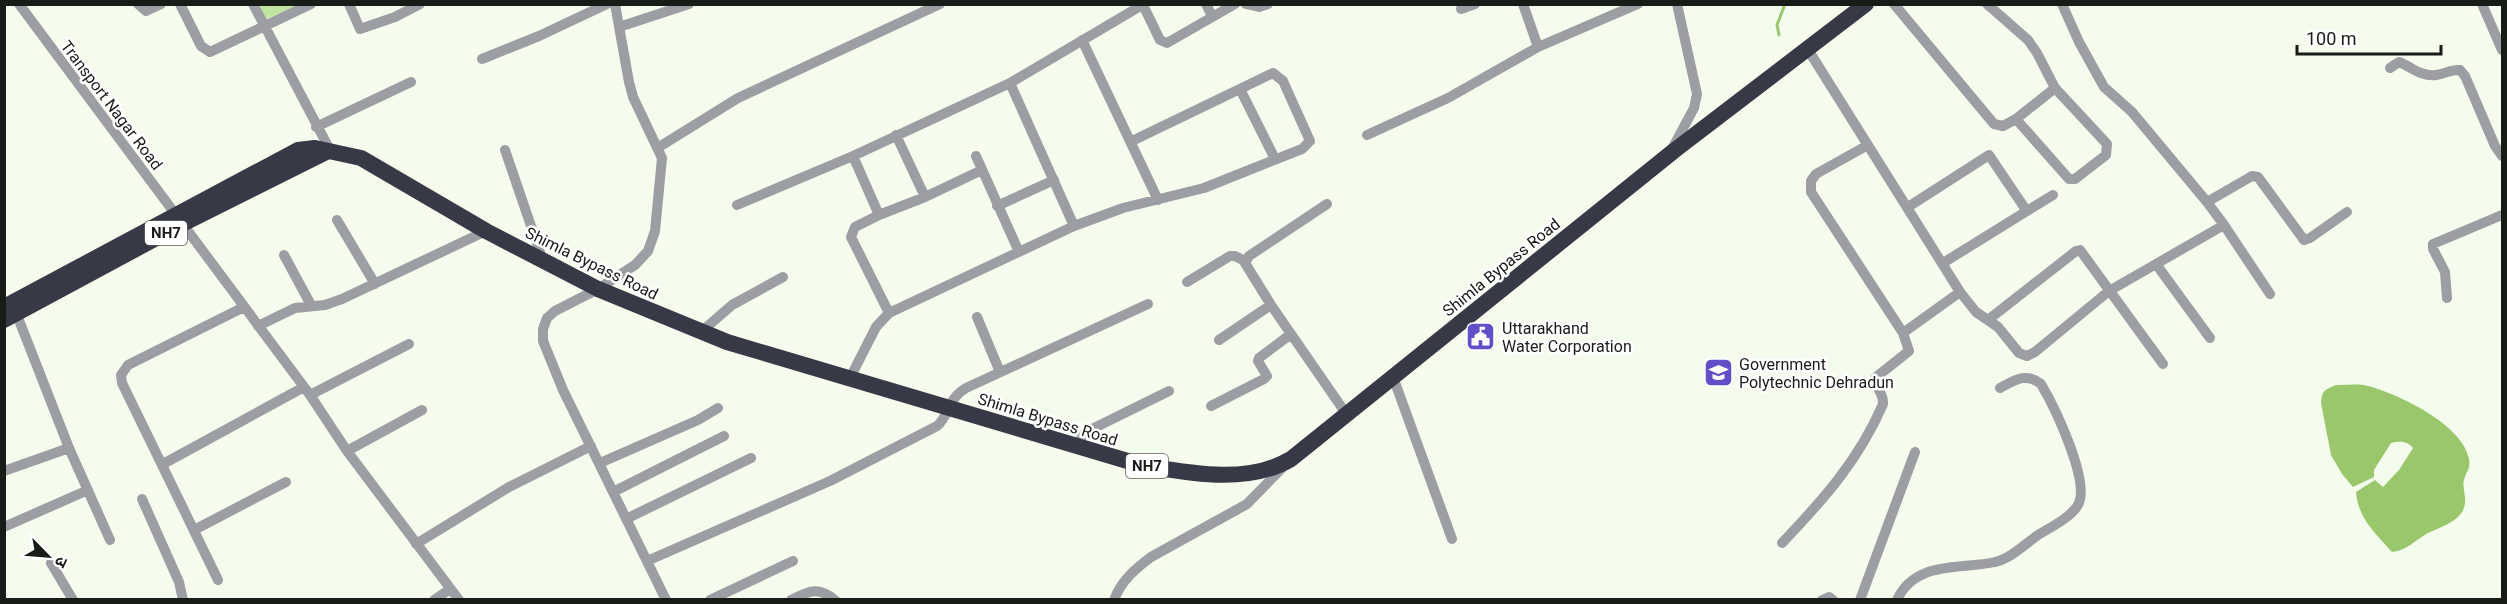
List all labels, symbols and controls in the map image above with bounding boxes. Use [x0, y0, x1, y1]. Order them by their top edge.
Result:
scale bar [2297, 18, 2441, 56]
text: 100 m [2306, 28, 2357, 49]
street label: Transport Nagar Road [57, 37, 166, 174]
street label: Shimla Bypass Road [1439, 214, 1564, 320]
road number: NH7 [145, 221, 187, 245]
street label: Shimla Bypass Road [522, 223, 661, 304]
place label: Uttarakhand Water Corporation [1502, 319, 1632, 356]
public building icon: Uttarakhand Water Corporation [1465, 321, 1497, 353]
place label: Government Polytechnic Dehradun [1739, 355, 1894, 392]
school or university icon: Government Polytechnic Dehradun [1702, 357, 1734, 389]
street label: Shimla Bypass Road [976, 389, 1120, 450]
road number: NH7 [1126, 454, 1168, 478]
north arrow [18, 526, 78, 586]
text: उ [50, 554, 72, 571]

